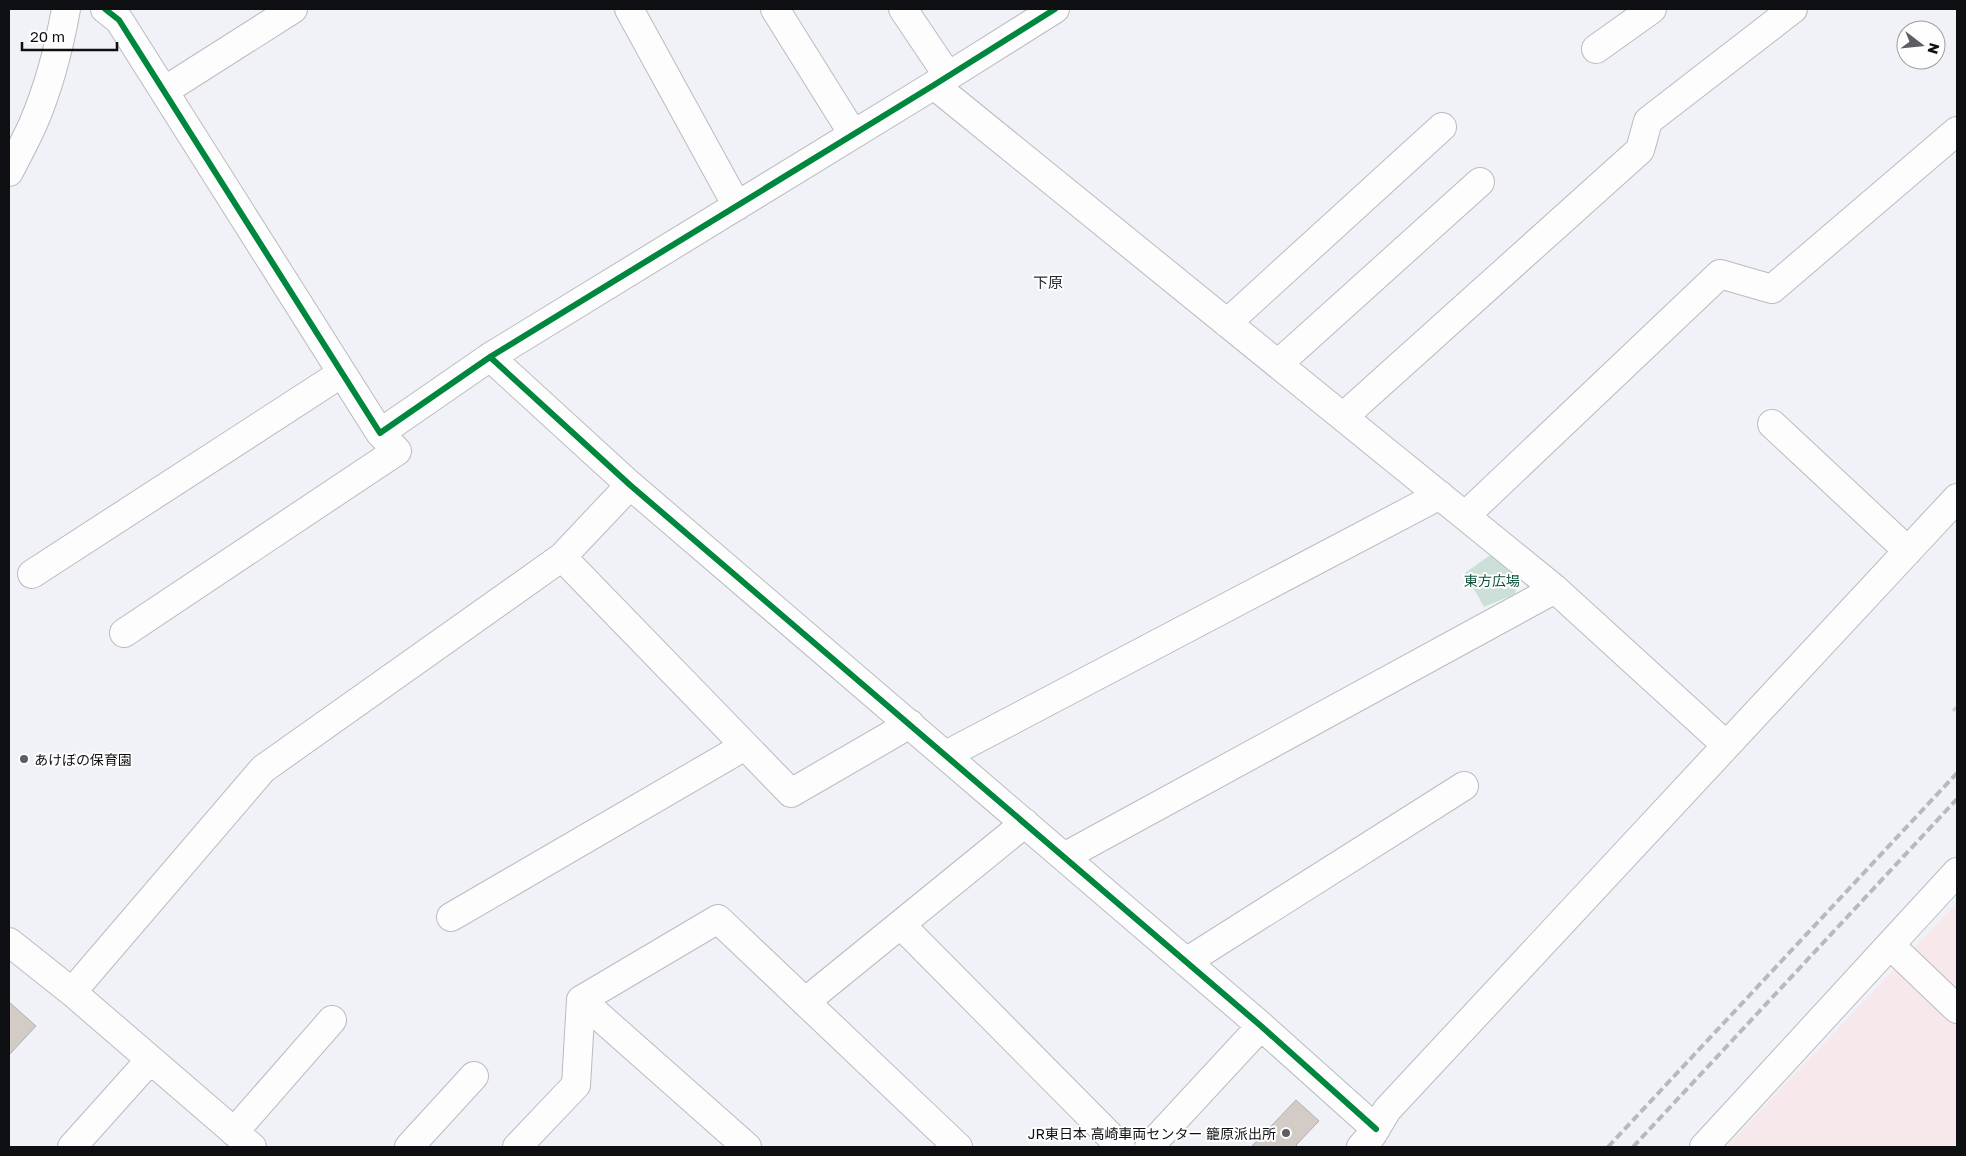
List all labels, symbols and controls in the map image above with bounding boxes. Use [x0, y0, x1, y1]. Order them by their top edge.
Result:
scale bar [22, 20, 118, 52]
north arrow [1896, 20, 1946, 70]
text: 20 m [30, 27, 65, 45]
text: N [1924, 41, 1944, 56]
district label: 下原 [1033, 273, 1063, 291]
park label: 東方広場 [1464, 572, 1520, 589]
place label: あけぼの保育園 [34, 751, 132, 768]
marker: あけぼの保育園 [18, 753, 30, 765]
place label: JR東日本 高崎車両センター 籠原派出所 [1028, 1125, 1276, 1142]
marker: JR東日本 高崎車両センター 籠原派出所 [1280, 1127, 1292, 1139]

